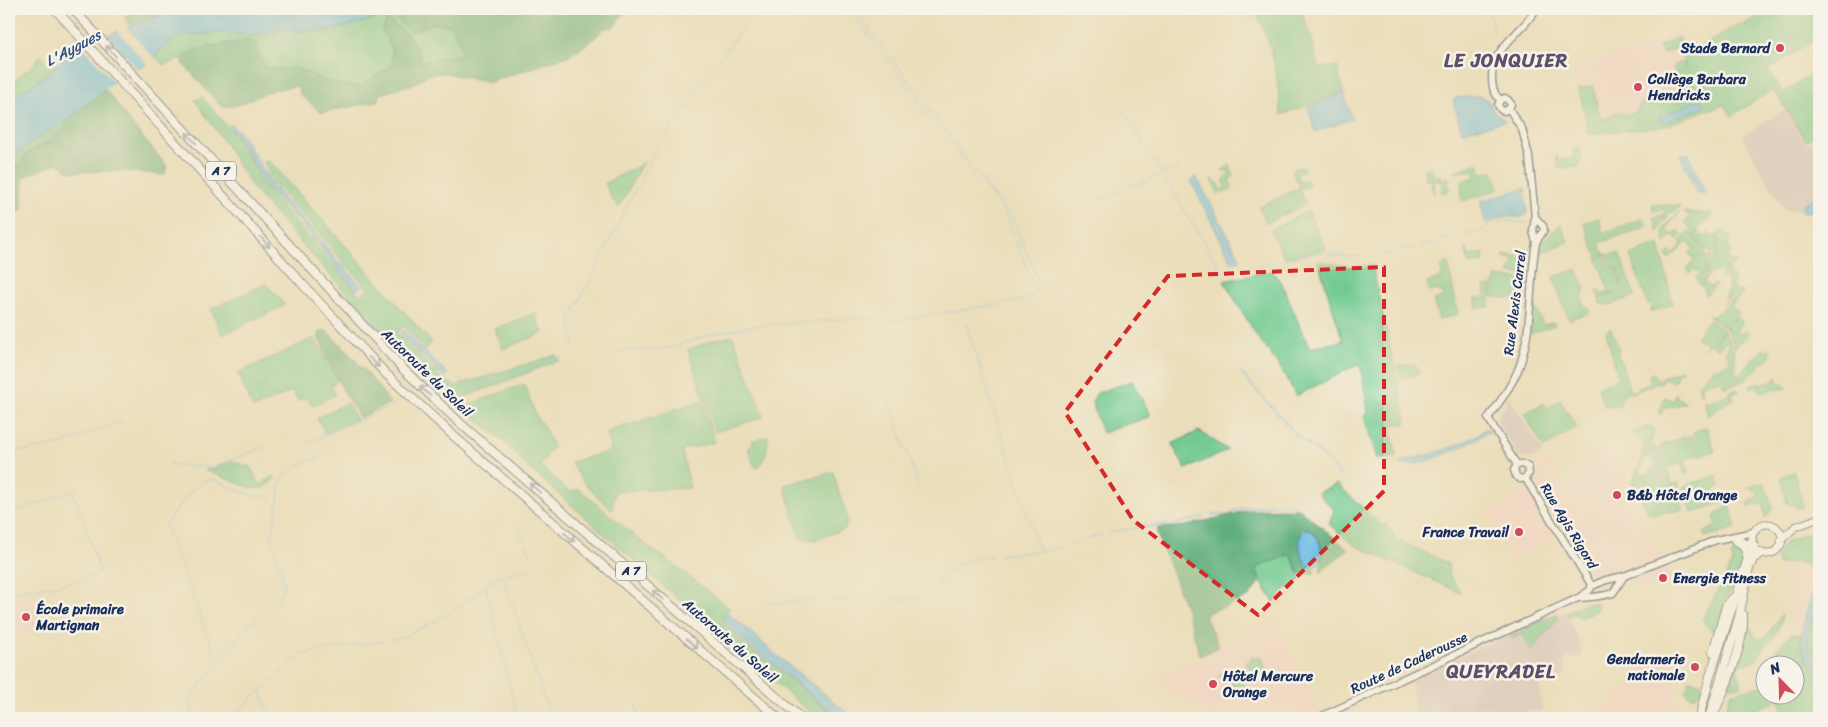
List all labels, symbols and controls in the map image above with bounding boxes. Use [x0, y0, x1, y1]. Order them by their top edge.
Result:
water label: L'Aygues [41, 22, 107, 73]
place label: Stade Bernard [1680, 36, 1772, 61]
marker: Stade Bernard [1774, 42, 1786, 54]
district label: LE JONQUIER [1444, 44, 1568, 77]
one-way arrow [105, 45, 117, 58]
place label: Collège Barbara Hendricks [1647, 67, 1747, 108]
marker: Collège Barbara Hendricks [1632, 81, 1644, 93]
one-way arrow [185, 132, 197, 145]
road number: A 7 [206, 162, 236, 180]
one-way arrow [259, 236, 270, 249]
street label: Rue Alexis Carrel [1496, 248, 1534, 357]
street label: Autoroute du Soleil [374, 322, 480, 424]
one-way arrow [368, 356, 380, 368]
one-way arrow [419, 385, 431, 397]
street label: Rue Agis Rigord [1533, 478, 1605, 575]
one-way arrow [529, 482, 542, 494]
place label: B&b Hôtel Orange [1627, 483, 1737, 508]
marker: B&b Hôtel Orange [1611, 489, 1623, 501]
place label: France Travail [1422, 520, 1510, 545]
marker: France Travail [1513, 526, 1525, 538]
one-way arrow [563, 532, 576, 543]
road number: A 7 [616, 562, 646, 580]
place label: Energie fitness [1673, 566, 1767, 591]
marker: Energie fitness [1657, 572, 1669, 584]
one-way arrow [651, 589, 664, 601]
street label: Autoroute du Soleil [676, 592, 784, 690]
place label: École primaire Martignan [35, 597, 124, 638]
marker: École primaire Martignan [20, 611, 32, 623]
street label: Route de Caderousse [1346, 625, 1472, 701]
one-way arrow [685, 639, 698, 650]
place label: Gendarmerie nationale [1606, 647, 1686, 688]
north arrow [1756, 654, 1806, 704]
district label: QUEYRADEL [1446, 655, 1556, 688]
text: N [1765, 655, 1785, 682]
marker: Gendarmerie nationale [1689, 661, 1701, 673]
place label: Hôtel Mercure Orange [1222, 664, 1314, 705]
marker: Hôtel Mercure Orange [1207, 678, 1219, 690]

